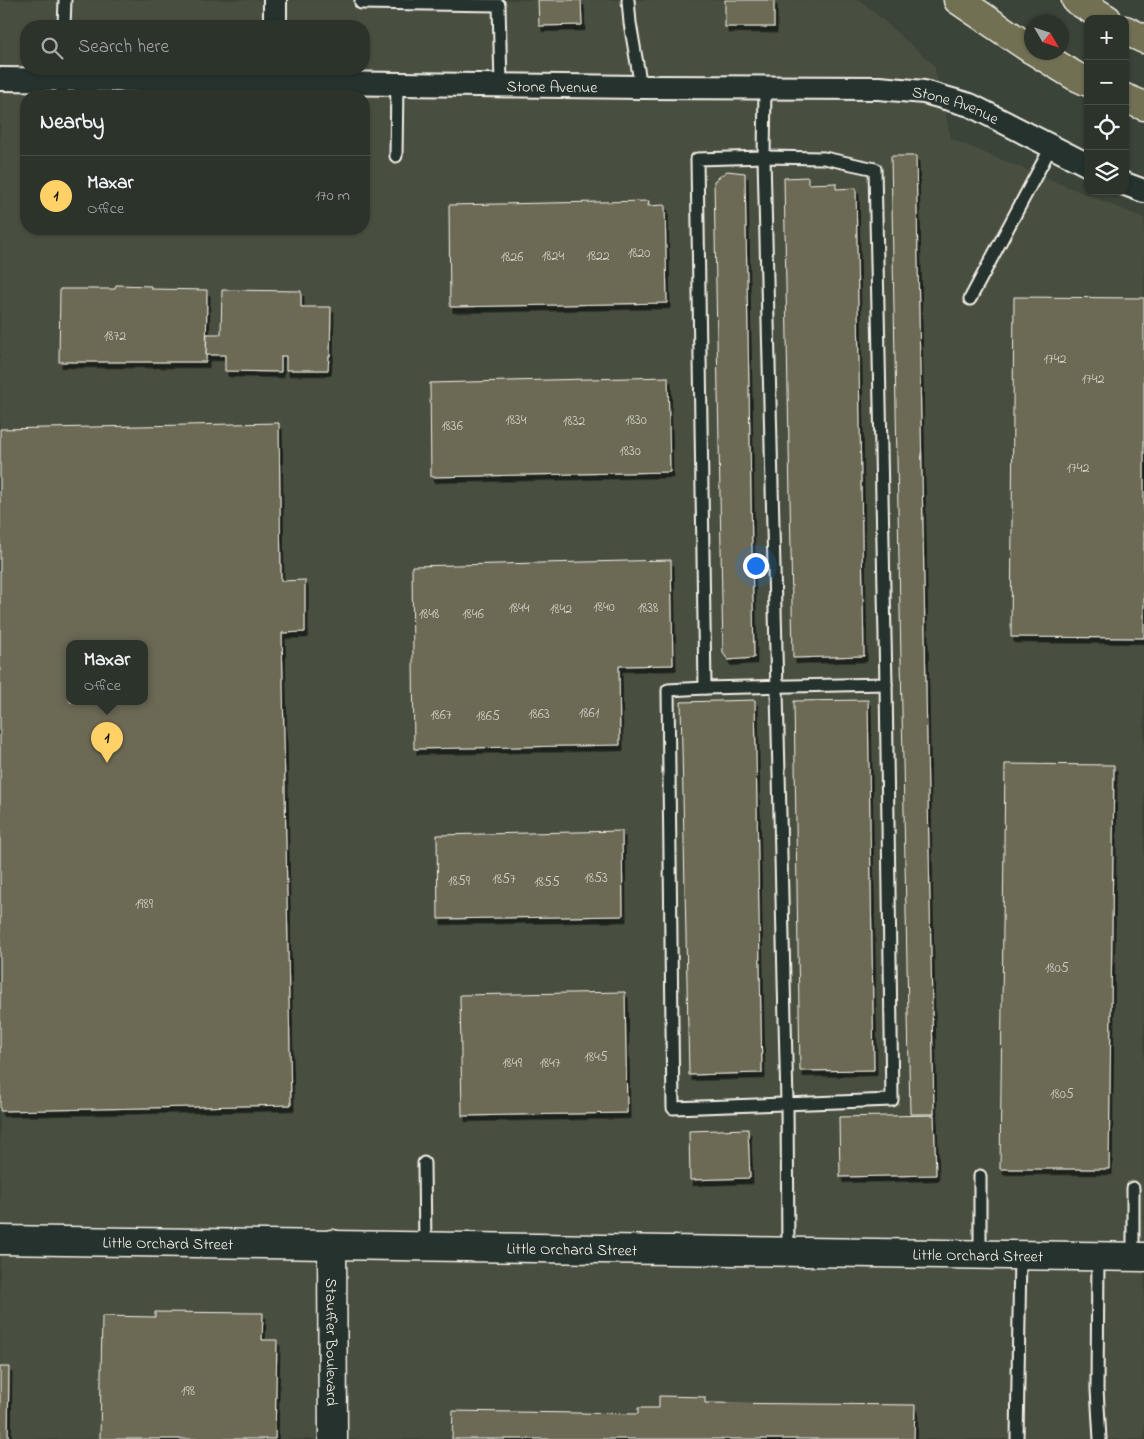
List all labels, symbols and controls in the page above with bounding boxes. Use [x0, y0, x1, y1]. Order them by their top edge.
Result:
north arrow [1024, 15, 1069, 60]
map controls [1084, 15, 1129, 195]
button: + [1084, 15, 1129, 60]
search box [20, 20, 370, 75]
icon: search [38, 34, 66, 62]
text: Search here [78, 34, 169, 61]
button: − [1084, 60, 1129, 105]
street label: Stone Avenue [506, 75, 598, 100]
street label: Stone Avenue [911, 81, 1003, 132]
button: locate [1084, 105, 1129, 150]
text: Nearby [40, 108, 104, 138]
button: layers [1084, 150, 1129, 195]
text: Maxar [87, 170, 133, 197]
text: 1 [53, 184, 59, 208]
text: 170 m [315, 184, 350, 208]
text: Office [87, 197, 124, 221]
house number: 1820 [628, 243, 650, 264]
house number: 1824 [542, 246, 564, 267]
house number: 1822 [586, 246, 610, 267]
house number: 1826 [501, 247, 523, 268]
house number: 1872 [104, 326, 126, 347]
house number: 1742 [1044, 349, 1067, 370]
house number: 1742 [1082, 369, 1105, 390]
house number: 1834 [505, 410, 527, 431]
house number: 1830 [625, 410, 647, 431]
house number: 1832 [563, 411, 585, 432]
house number: 1836 [441, 416, 463, 437]
house number: 1830 [619, 441, 641, 462]
house number: 1742 [1067, 458, 1090, 479]
your location [743, 553, 769, 579]
house number: 1840 [593, 597, 615, 618]
house number: 1844 [508, 598, 530, 619]
house number: 1838 [638, 598, 658, 619]
house number: 1842 [550, 599, 572, 620]
house number: 1848 [419, 604, 439, 625]
house number: 1846 [462, 604, 484, 625]
popup [66, 640, 148, 705]
text: Maxar [84, 647, 130, 674]
text: Office [84, 674, 121, 698]
house number: 1861 [579, 703, 600, 724]
house number: 1863 [528, 704, 550, 725]
house number: 1867 [430, 705, 452, 726]
house number: 1865 [476, 706, 500, 727]
pin: 1 [91, 722, 123, 763]
house number: 1853 [584, 868, 608, 889]
house number: 1857 [492, 869, 516, 890]
house number: 1859 [448, 871, 471, 892]
house number: 1855 [534, 872, 560, 893]
house number: 1989 [135, 894, 154, 915]
house number: 1805 [1045, 958, 1069, 979]
house number: 1845 [584, 1047, 608, 1068]
house number: 1849 [502, 1053, 523, 1074]
house number: 1847 [539, 1053, 561, 1074]
house number: 1805 [1050, 1084, 1074, 1105]
street label: Little Orchard Street [102, 1232, 234, 1257]
street label: Little Orchard Street [506, 1238, 638, 1263]
street label: Little Orchard Street [912, 1244, 1044, 1270]
street label: Stauffer Boulevard [318, 1278, 343, 1406]
house number: 198 [181, 1381, 195, 1402]

